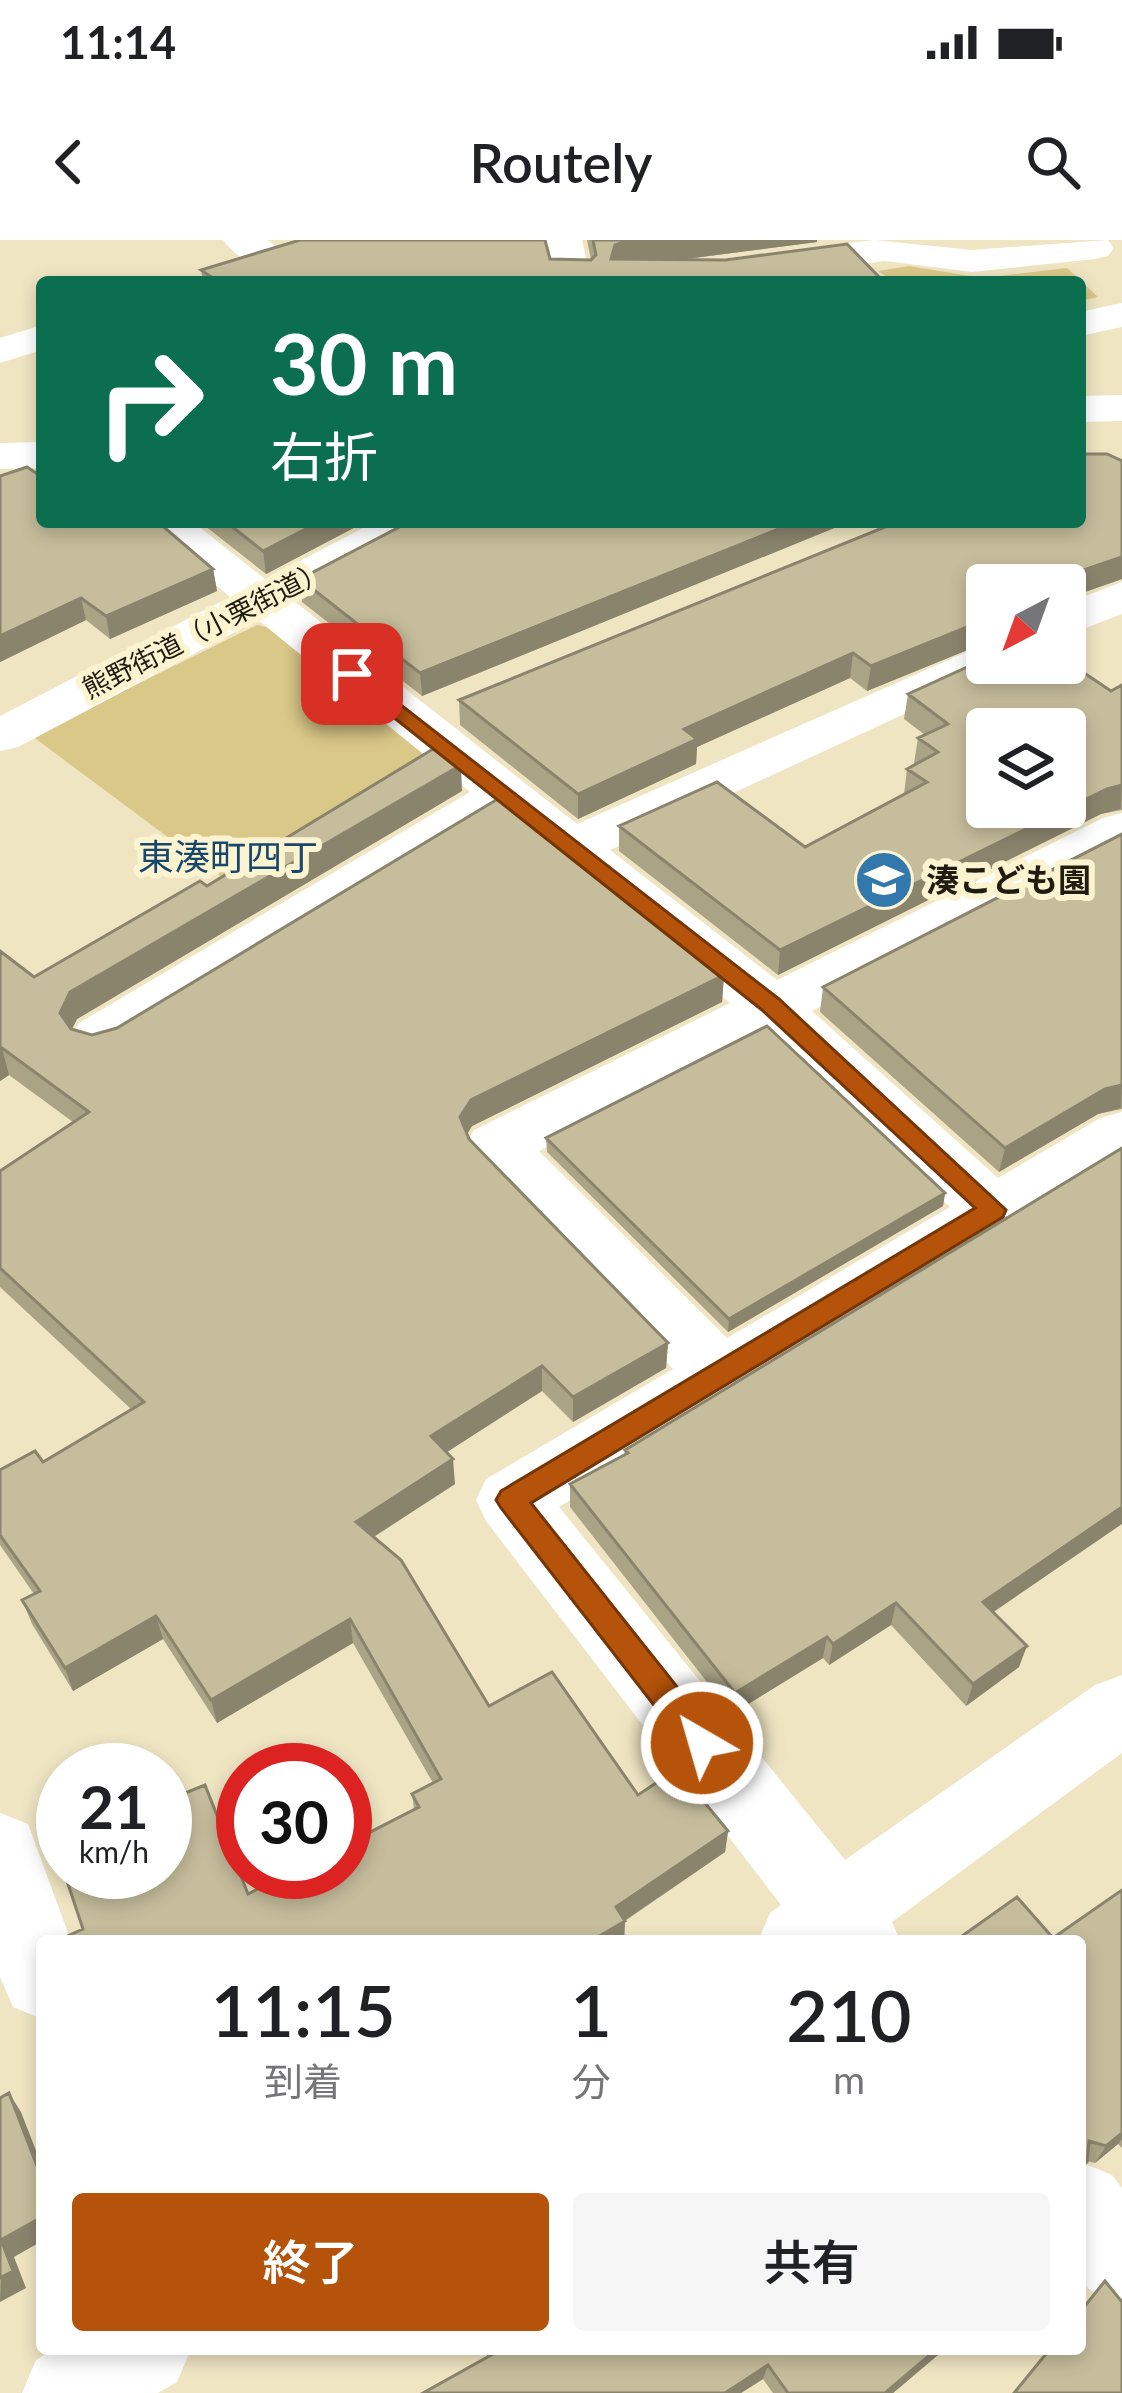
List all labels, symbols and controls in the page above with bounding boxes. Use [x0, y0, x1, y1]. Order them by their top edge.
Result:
text: 11:14 [60, 15, 176, 69]
icon: back [36, 129, 102, 195]
icon: search [1020, 129, 1086, 195]
text: Routely [469, 130, 653, 195]
text: 30 m [270, 312, 458, 413]
icon: right [72, 324, 228, 480]
text: 右折 [270, 424, 378, 489]
street label: 熊野街道（小栗街道） [77, 553, 332, 705]
north arrow [966, 564, 1086, 684]
map controls [966, 564, 1086, 828]
pin [301, 623, 403, 725]
icon: arrive [319, 641, 385, 707]
button: layers [966, 708, 1086, 828]
district label: 東湊町四丁 [138, 834, 318, 878]
school or university icon: 湊こども園 [853, 849, 915, 911]
place label: 湊こども園 [926, 859, 1091, 899]
position arrow [639, 1680, 765, 1806]
speed limit sign: 30 [216, 1743, 372, 1899]
text: 21 [79, 1770, 149, 1842]
text: km/h [79, 1833, 149, 1869]
text: 11:15 [210, 1966, 396, 2052]
text: 1 [570, 1966, 612, 2052]
text: 210 [786, 1971, 912, 2057]
text: m [833, 2056, 865, 2102]
text: 到着 [264, 2058, 342, 2104]
text: 分 [572, 2058, 611, 2104]
button: 終了 [72, 2193, 549, 2331]
button: 共有 [573, 2193, 1050, 2331]

